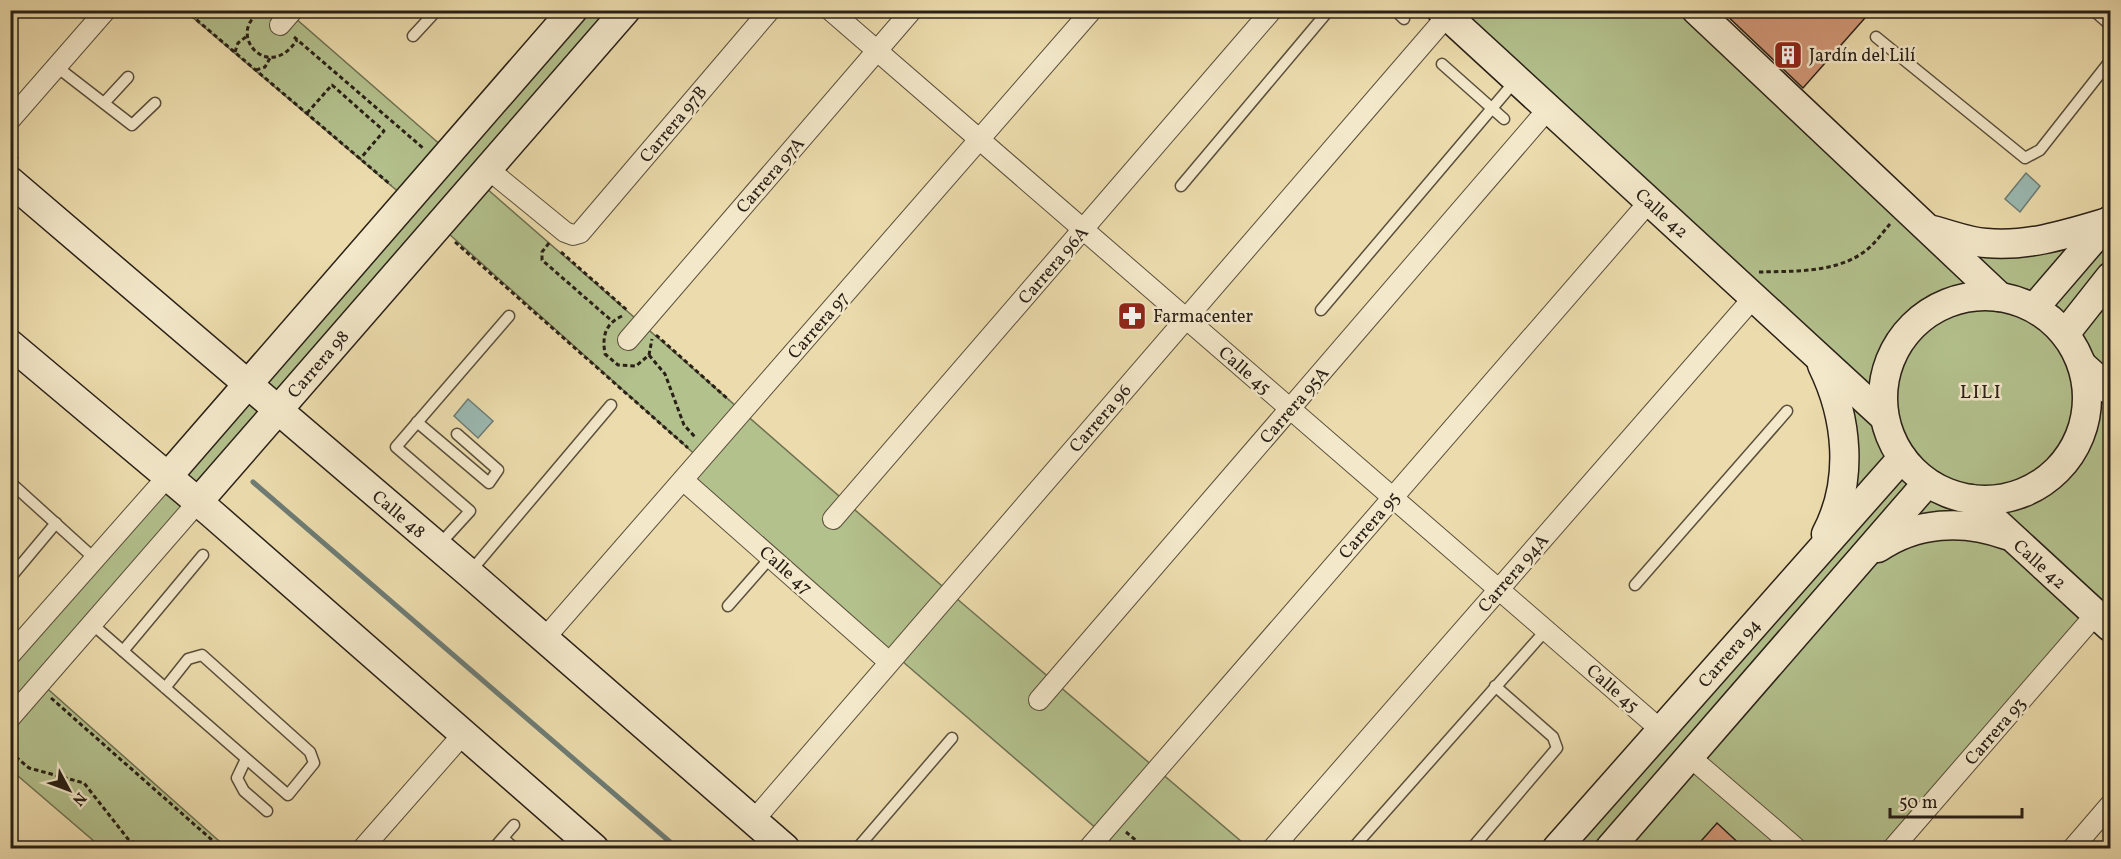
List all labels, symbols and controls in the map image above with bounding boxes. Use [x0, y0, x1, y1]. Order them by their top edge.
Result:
building icon: Jardín del Lilí [1772, 39, 1804, 71]
place label: Jardín del Lilí [1809, 44, 1916, 69]
street label: Carrera 97B [634, 81, 714, 169]
street label: Carrera 97A [731, 132, 811, 219]
street label: Calle 42 [1629, 183, 1693, 245]
street label: Carrera 96A [1013, 221, 1095, 311]
street label: Carrera 97 [783, 287, 856, 365]
pharmacy icon: Farmacenter [1116, 300, 1148, 332]
place label: Farmacenter [1153, 305, 1254, 330]
street label: Carrera 98 [282, 325, 356, 404]
street label: Calle 45 [1212, 341, 1276, 401]
street label: Carrera 95A [1255, 362, 1336, 450]
street label: Carrera 96 [1064, 379, 1138, 459]
district label: LILI [1960, 379, 2002, 407]
street label: Calle 48 [366, 485, 430, 545]
street label: Carrera 95 [1334, 487, 1407, 565]
street label: Carrera 94A [1473, 529, 1556, 619]
street label: Calle 42 [2007, 534, 2071, 596]
street label: Calle 47 [753, 541, 817, 601]
street label: Carrera 94 [1693, 614, 1767, 694]
street label: Calle 45 [1580, 659, 1644, 719]
street label: Carrera 93 [1960, 693, 2033, 771]
north arrow [39, 760, 99, 820]
scale bar [1890, 781, 2022, 819]
text: N [66, 787, 91, 810]
text: 50 m [1899, 791, 1938, 816]

